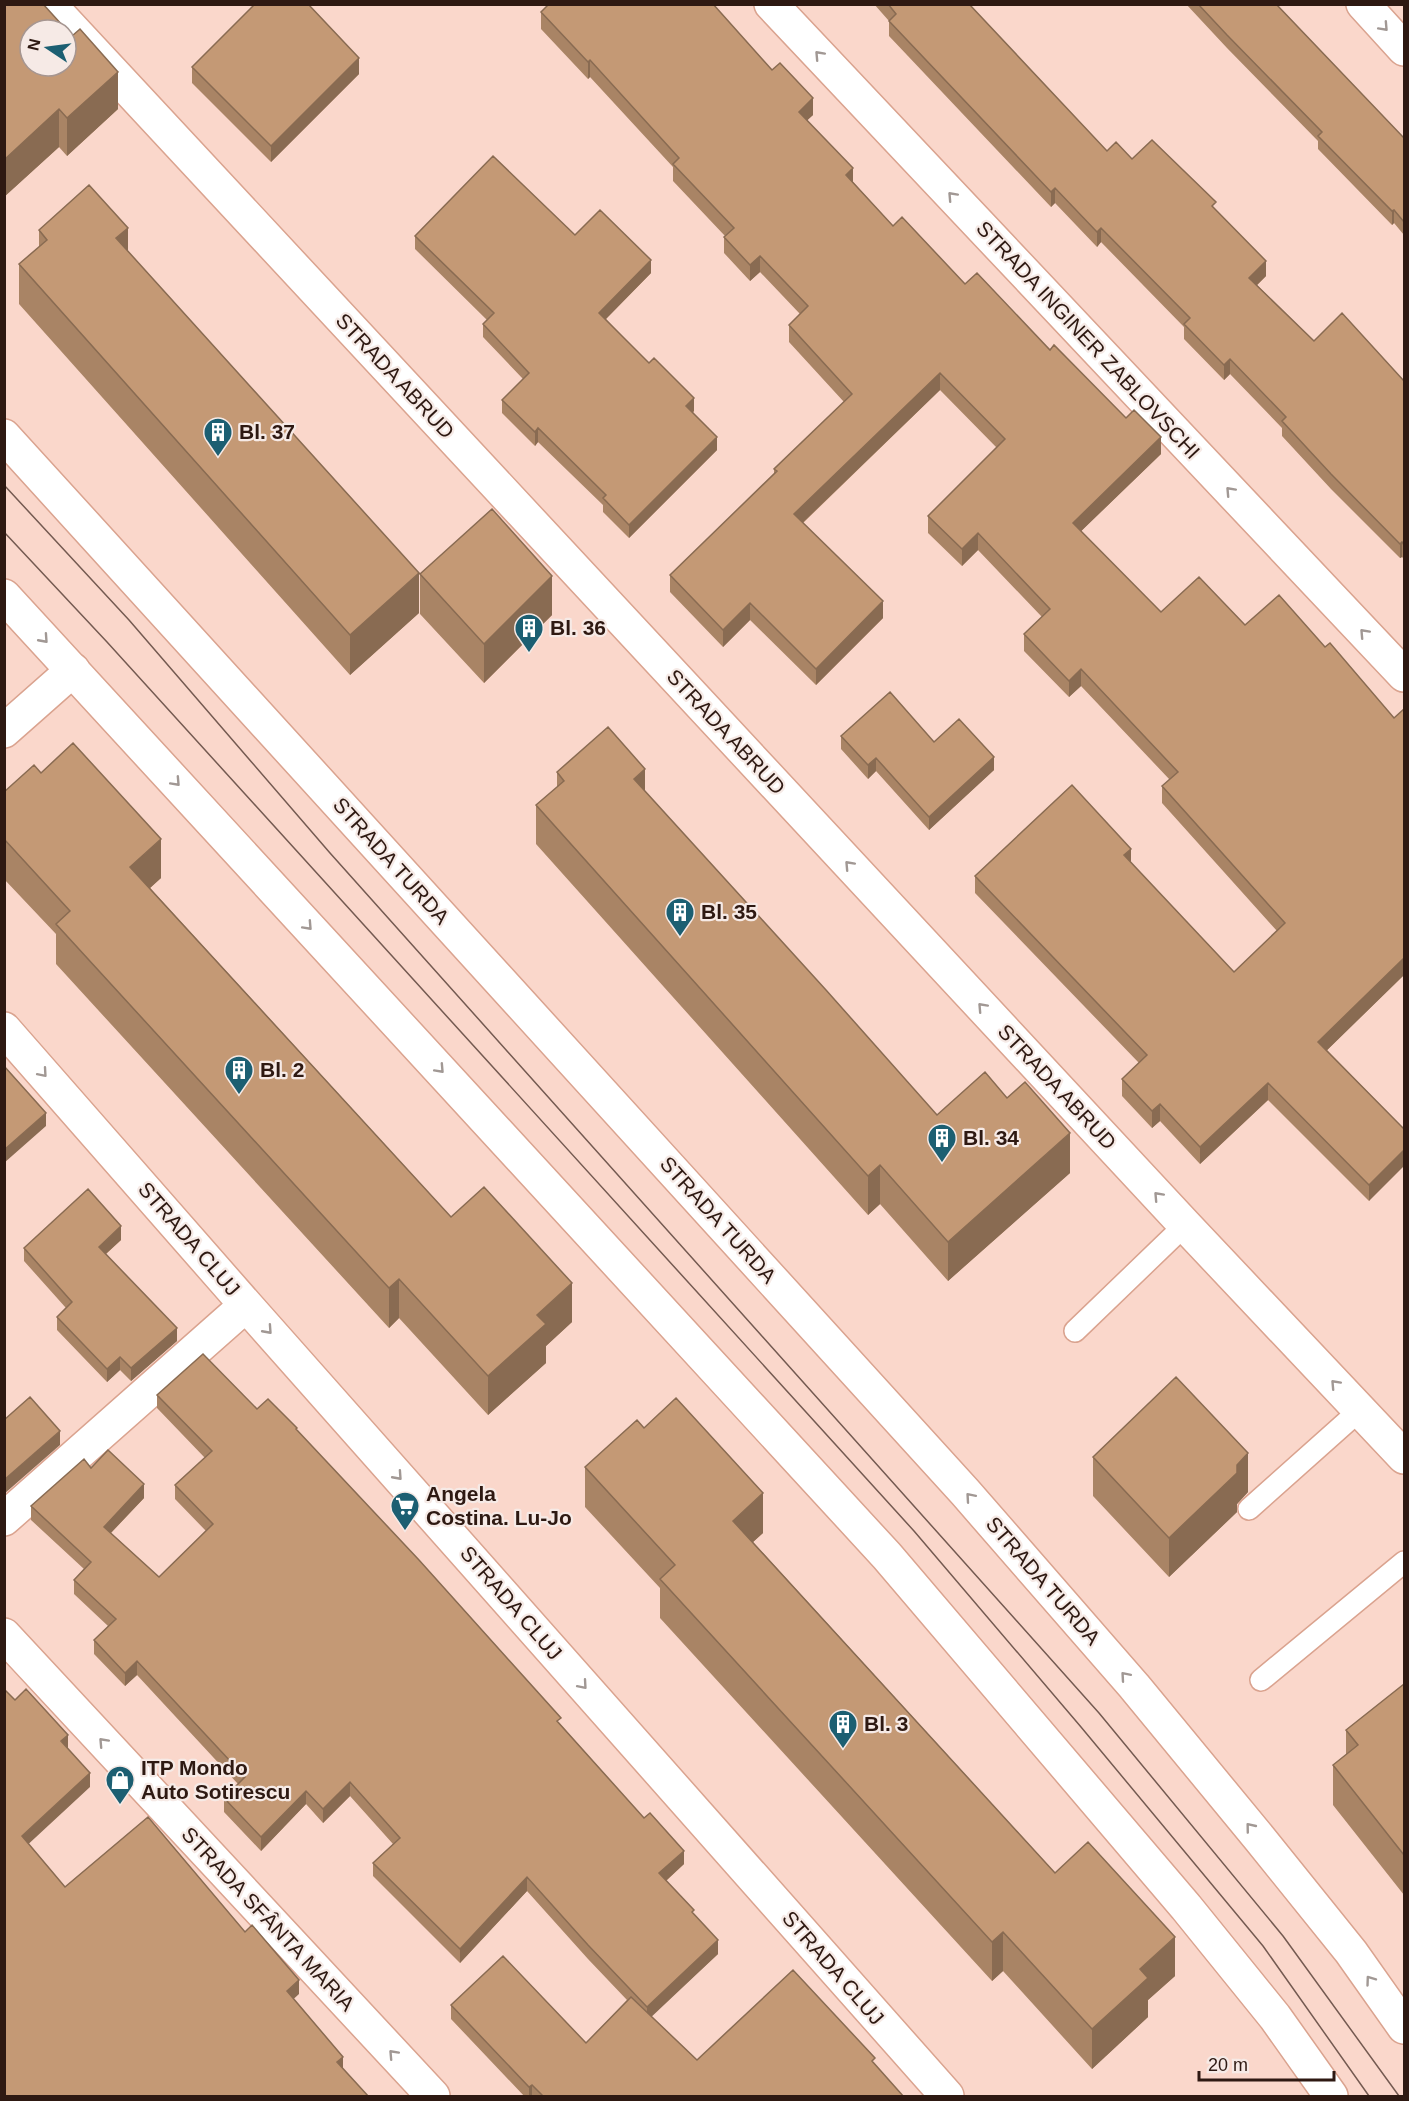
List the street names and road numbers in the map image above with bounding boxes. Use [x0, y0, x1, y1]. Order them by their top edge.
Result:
street label: STRADA INGINER ZABLOVSCHI [972, 216, 1205, 463]
street label: STRADA ABRUD [332, 308, 459, 443]
street label: STRADA ABRUD [663, 664, 790, 799]
street label: STRADA TURDA [329, 793, 454, 928]
street label: STRADA ABRUD [994, 1019, 1121, 1154]
street label: STRADA TURDA [656, 1152, 781, 1287]
street label: STRADA CLUJ [134, 1177, 245, 1300]
street label: STRADA TURDA [982, 1512, 1105, 1649]
street label: STRADA CLUJ [456, 1541, 567, 1664]
street label: STRADA SFÂNTA MARIA [177, 1822, 359, 2015]
street label: STRADA CLUJ [778, 1906, 889, 2029]

